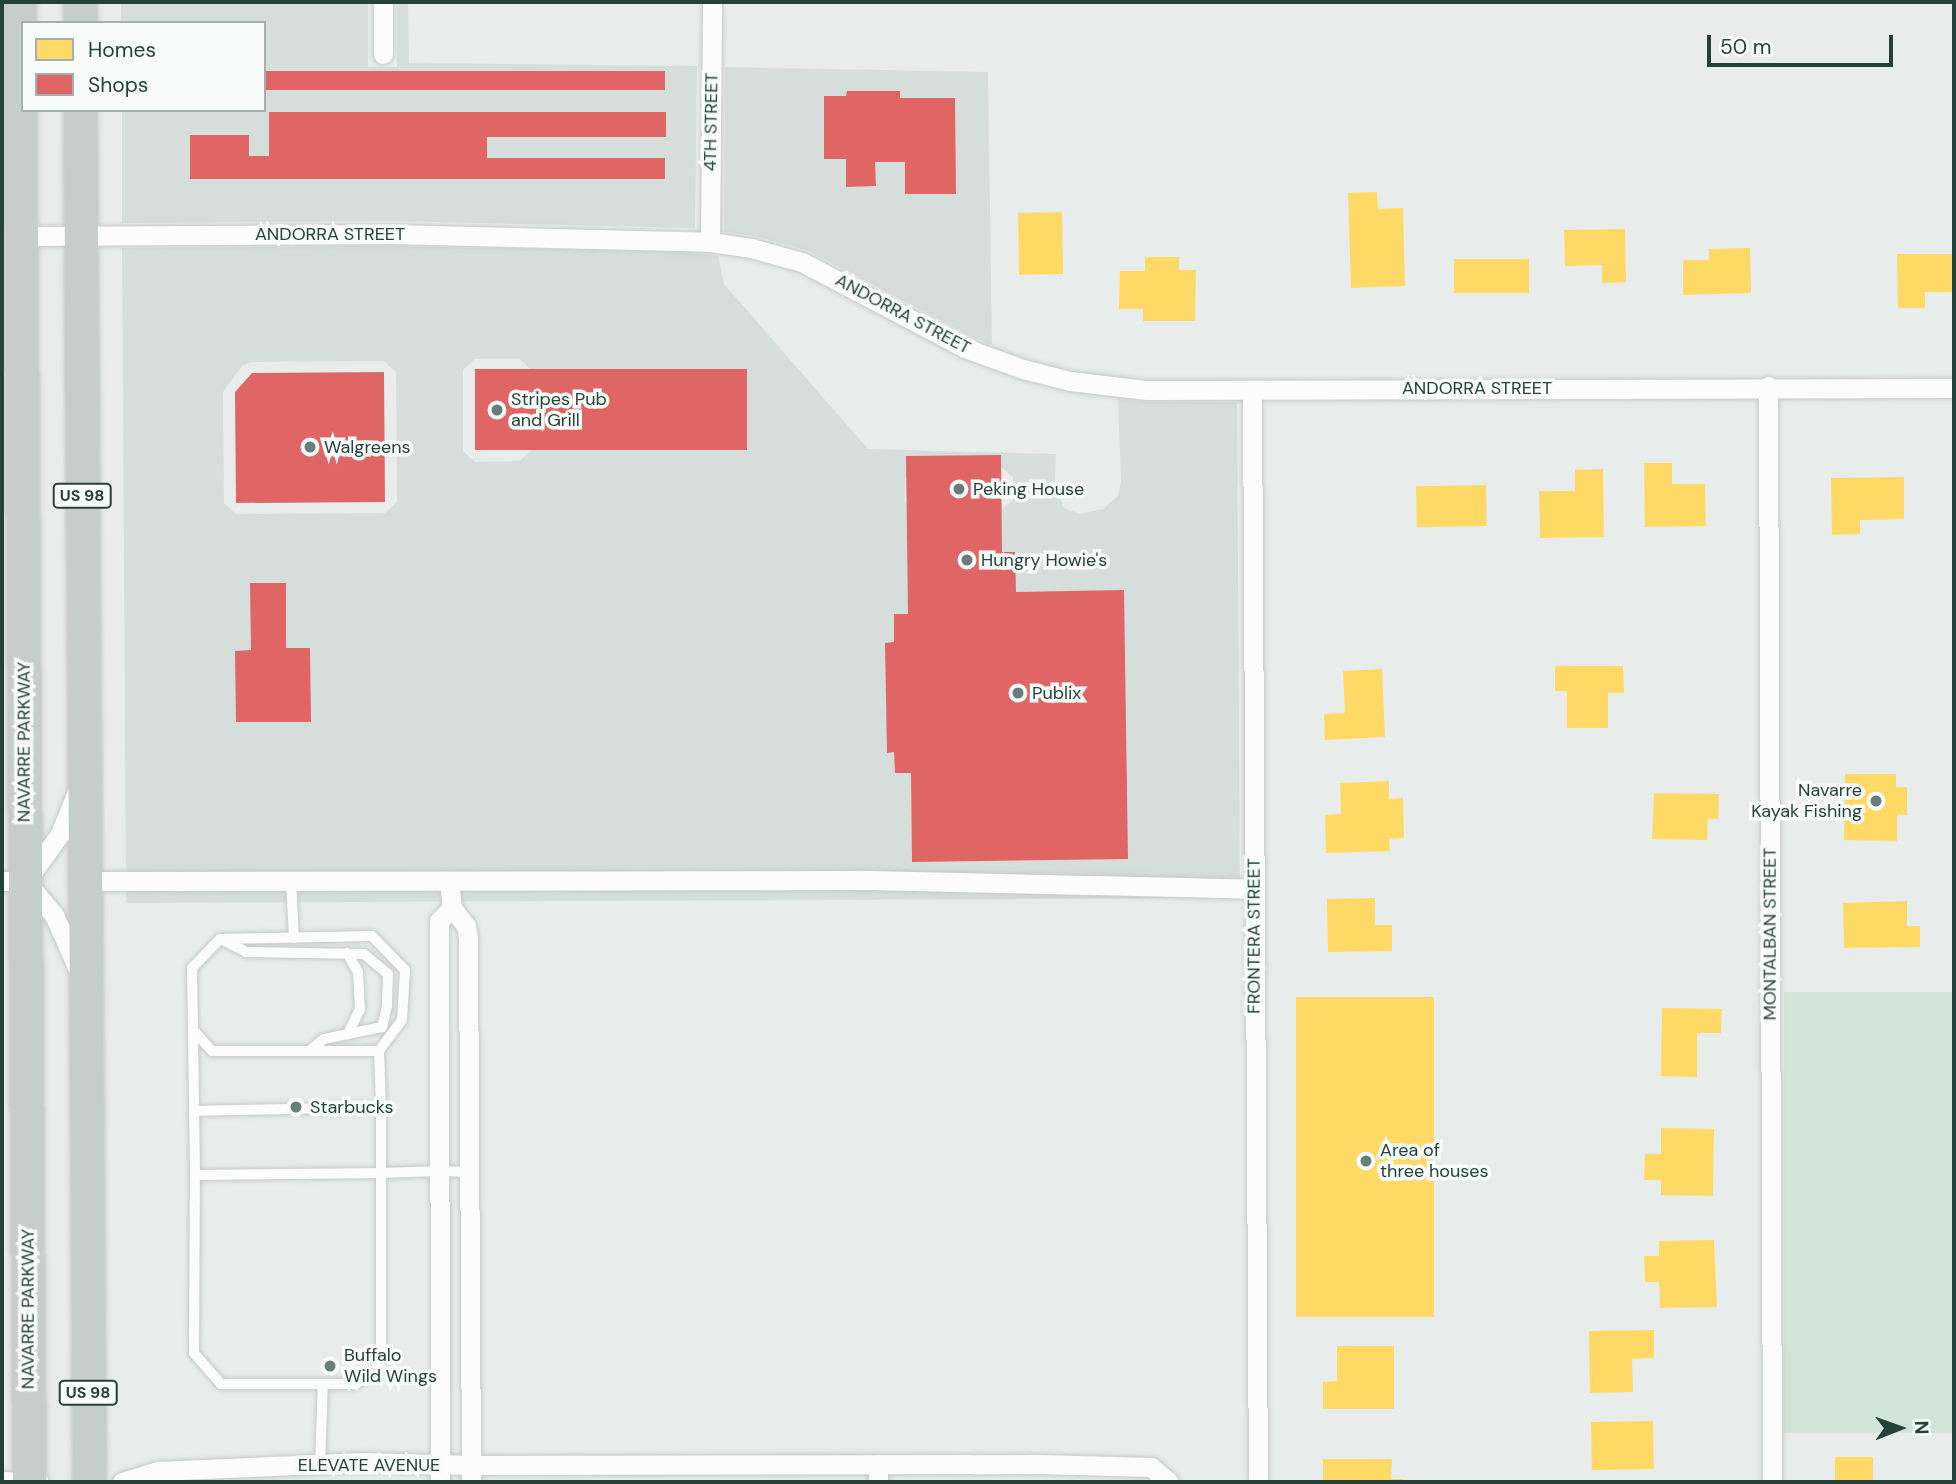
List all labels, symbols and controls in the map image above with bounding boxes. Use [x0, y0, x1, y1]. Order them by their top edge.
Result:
legend [21, 21, 266, 112]
scale bar [1711, 21, 1896, 65]
text: 50 m [1720, 33, 1771, 61]
text: Homes [88, 36, 156, 64]
text: Shops [88, 71, 148, 99]
street label: 4TH STREET [699, 72, 723, 172]
street label: ANDORRA STREET [255, 223, 405, 245]
street label: ANDORRA STREET [832, 269, 974, 359]
street label: ANDORRA STREET [1402, 377, 1552, 399]
place label: Stripes Pub and Grill [511, 389, 607, 432]
marker: Stripes Pub and Grill [489, 402, 505, 418]
place label: Walgreens [324, 436, 411, 458]
marker: Walgreens [302, 439, 318, 455]
place label: Peking House [973, 478, 1084, 500]
marker: Peking House [951, 481, 967, 497]
road number: US 98 [52, 484, 112, 509]
place label: Hungry Howie's [981, 549, 1107, 571]
marker: Hungry Howie's [959, 552, 975, 568]
street label: NAVARRE PARKWAY [13, 662, 35, 822]
place label: Publix [1032, 682, 1081, 704]
marker: Publix [1010, 685, 1026, 701]
place label: Navarre Kayak Fishing [1751, 780, 1862, 822]
marker: Navarre Kayak Fishing [1868, 793, 1884, 809]
street label: MONTALBAN STREET [1759, 848, 1781, 1020]
street label: FRONTERA STREET [1243, 858, 1265, 1014]
place label: Starbucks [310, 1096, 393, 1118]
marker: Starbucks [288, 1099, 304, 1115]
place label: Area of three houses [1380, 1140, 1489, 1182]
marker: Area of three houses [1358, 1153, 1374, 1169]
street label: NAVARRE PARKWAY [17, 1229, 39, 1389]
place label: Buffalo Wild Wings [344, 1345, 437, 1388]
marker: Buffalo Wild Wings [322, 1358, 338, 1374]
road number: US 98 [58, 1380, 118, 1406]
north arrow [1865, 1393, 1935, 1463]
text: N [1909, 1420, 1934, 1435]
street label: ELEVATE AVENUE [298, 1454, 440, 1476]

